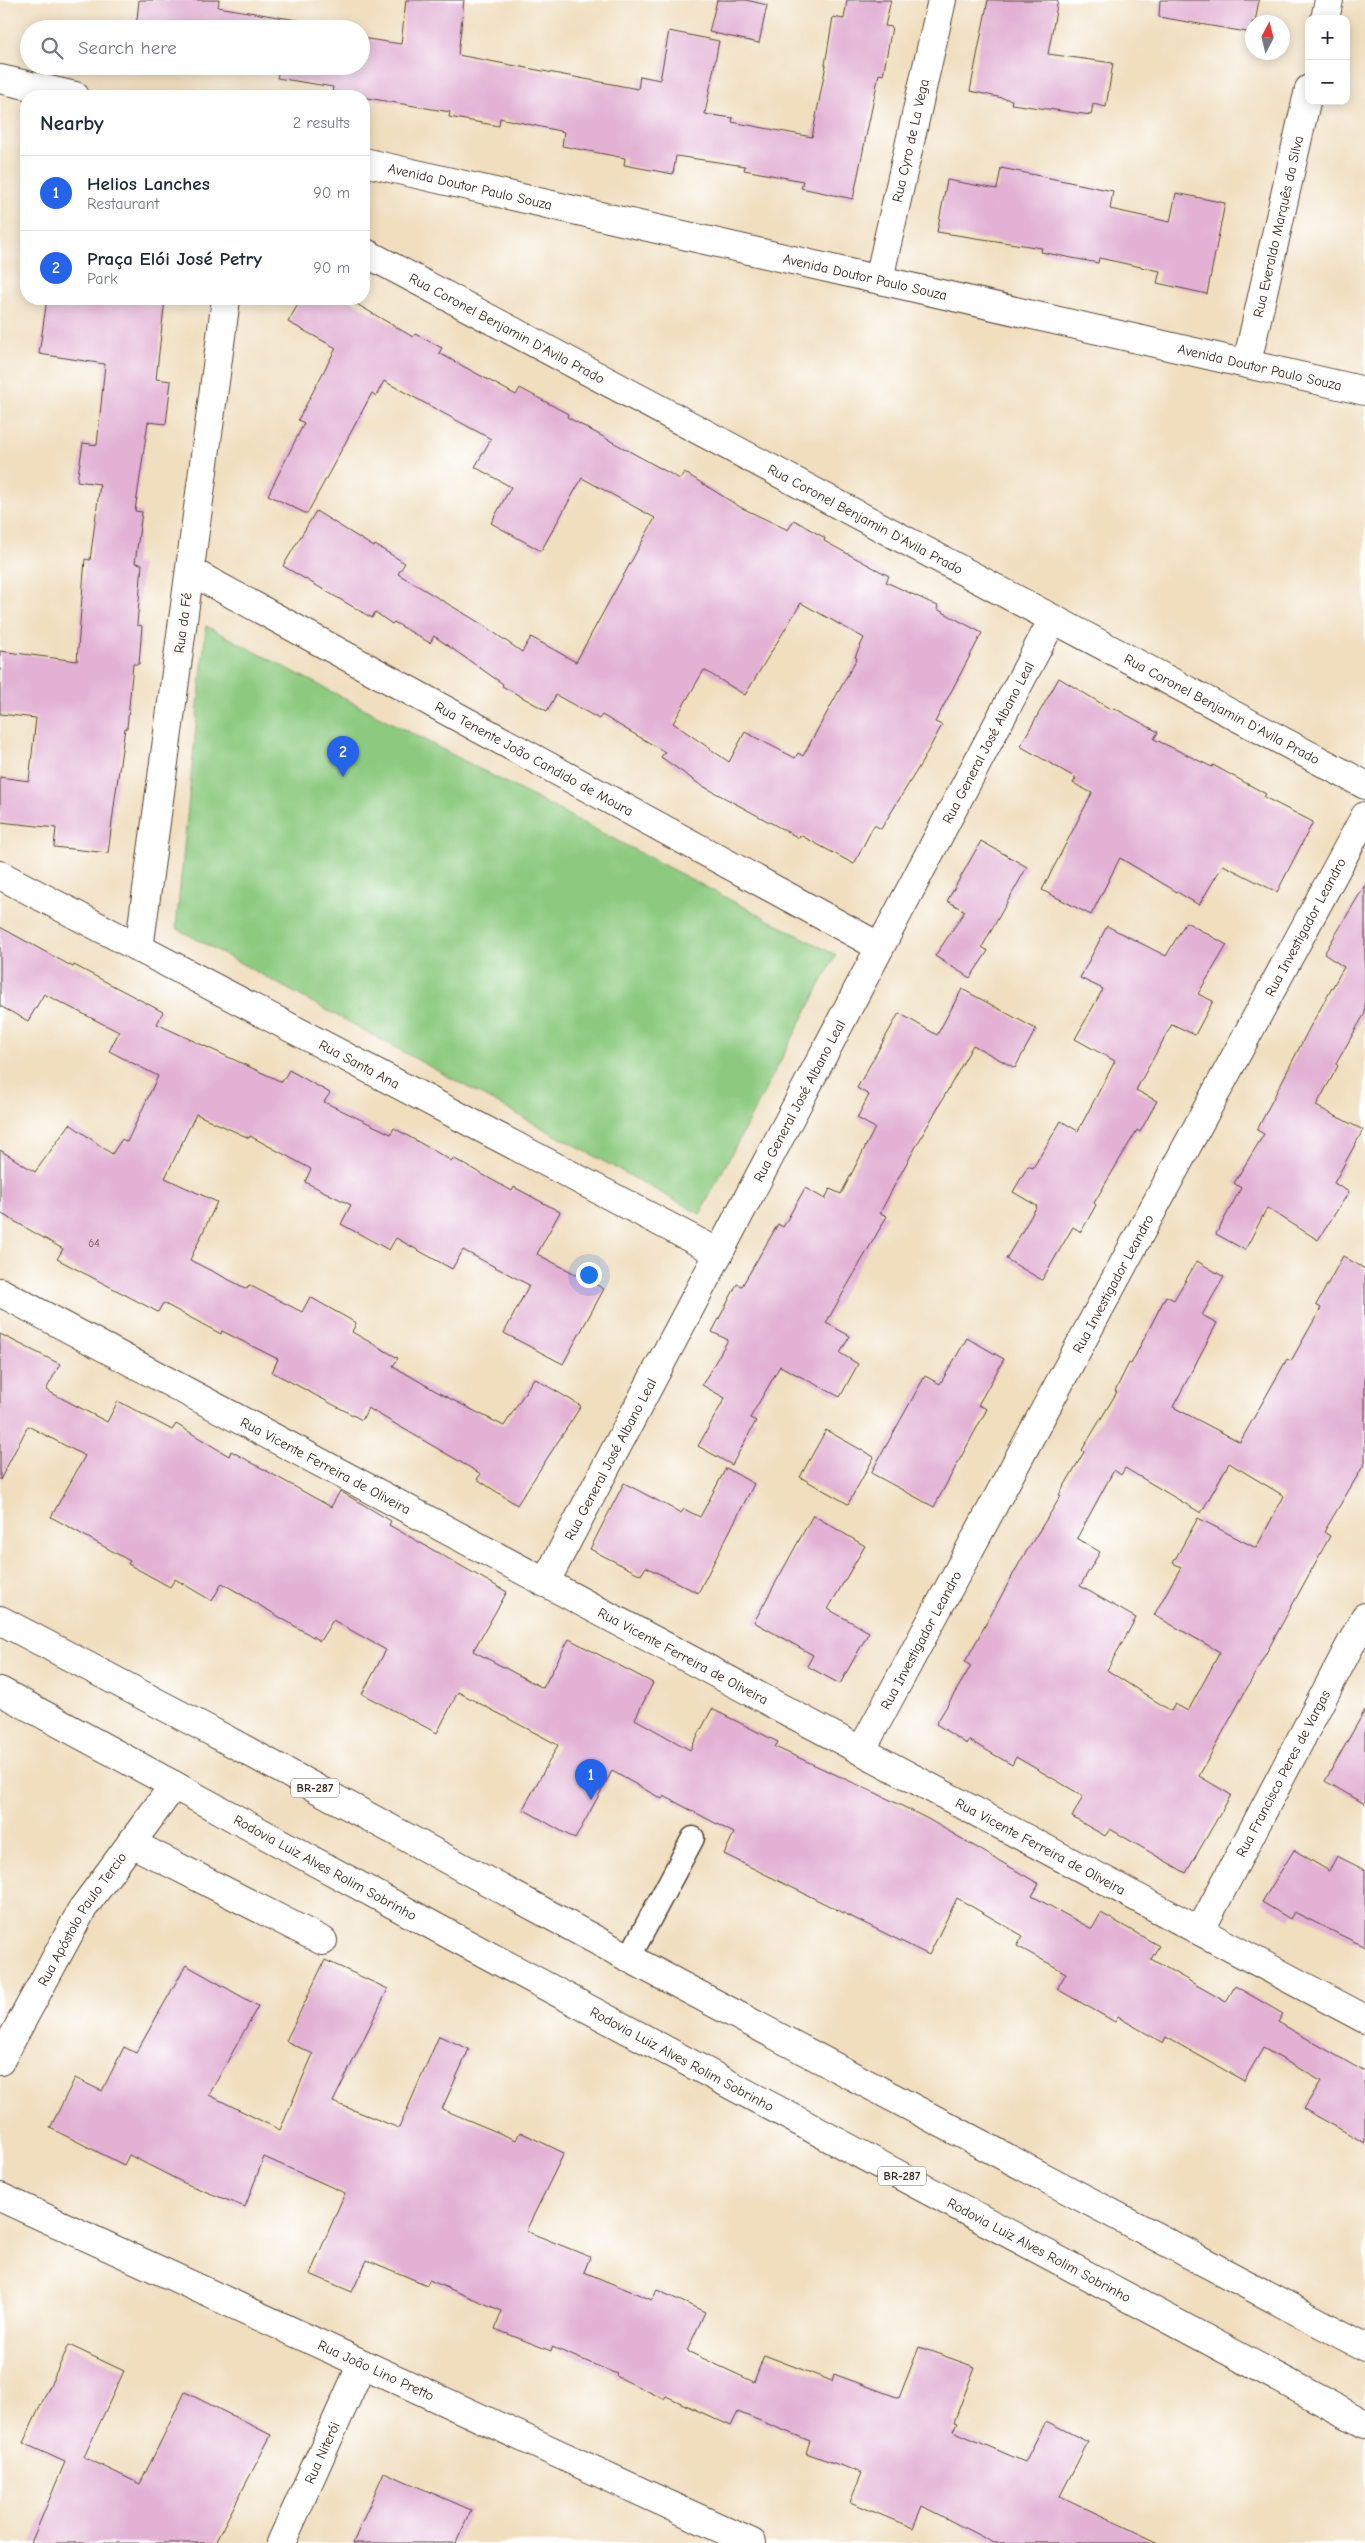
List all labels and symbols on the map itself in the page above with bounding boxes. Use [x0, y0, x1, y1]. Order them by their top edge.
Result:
north arrow [1245, 15, 1290, 60]
street label: Rua Cyro de La Vega [888, 77, 932, 204]
street label: Rua Everaldo Marquês da Silva [1249, 134, 1307, 319]
street label: Avenida Doutor Paulo Souza [387, 159, 554, 213]
street label: Avenida Doutor Paulo Souza [781, 250, 949, 304]
street label: Rua Coronel Benjamin D'Avila Prado [406, 269, 608, 387]
street label: Avenida Doutor Paulo Souza [1176, 340, 1344, 394]
street label: Rua Coronel Benjamin D'Avila Prado [765, 460, 966, 578]
street label: Rua da Fé [170, 592, 195, 654]
street label: Rua Coronel Benjamin D'Avila Prado [1121, 650, 1323, 768]
street label: Rua General José Albano Leal [938, 659, 1038, 826]
street label: Rua Tenente João Candido de Moura [432, 698, 636, 819]
pin: 2 [327, 736, 359, 777]
street label: Rua Investigador Leandro [1261, 855, 1349, 999]
street label: Rua General José Albano Leal [749, 1017, 849, 1185]
street label: Rua Santa Ana [316, 1036, 403, 1092]
street label: Rua Investigador Leandro [1069, 1211, 1157, 1356]
house number: 64 [88, 1237, 100, 1250]
your location [576, 1262, 602, 1288]
street label: Rua General José Albano Leal [561, 1375, 660, 1543]
street label: Rua Vicente Ferreira de Oliveira [238, 1413, 414, 1518]
street label: Rua Investigador Leandro [877, 1568, 965, 1712]
street label: Rua Vicente Ferreira de Oliveira [595, 1604, 771, 1708]
street label: Rua Francisco Peres de Vargas [1232, 1687, 1334, 1860]
pin: 1 [575, 1759, 607, 1800]
road number: BR-287 [291, 1779, 339, 1798]
street label: Rua Vicente Ferreira de Oliveira [953, 1794, 1129, 1898]
street label: Rodovia Luiz Alves Rolim Sobrinho [231, 1811, 420, 1924]
street label: Rua Apóstolo Paulo Tercio [34, 1849, 130, 1989]
street label: Rodovia Luiz Alves Rolim Sobrinho [587, 2003, 777, 2115]
road number: BR-287 [878, 2166, 926, 2186]
street label: Rodovia Luiz Alves Rolim Sobrinho [945, 2194, 1134, 2306]
street label: Rua João Lino Pretto [315, 2336, 437, 2404]
street label: Rua Niterói [300, 2419, 343, 2486]

